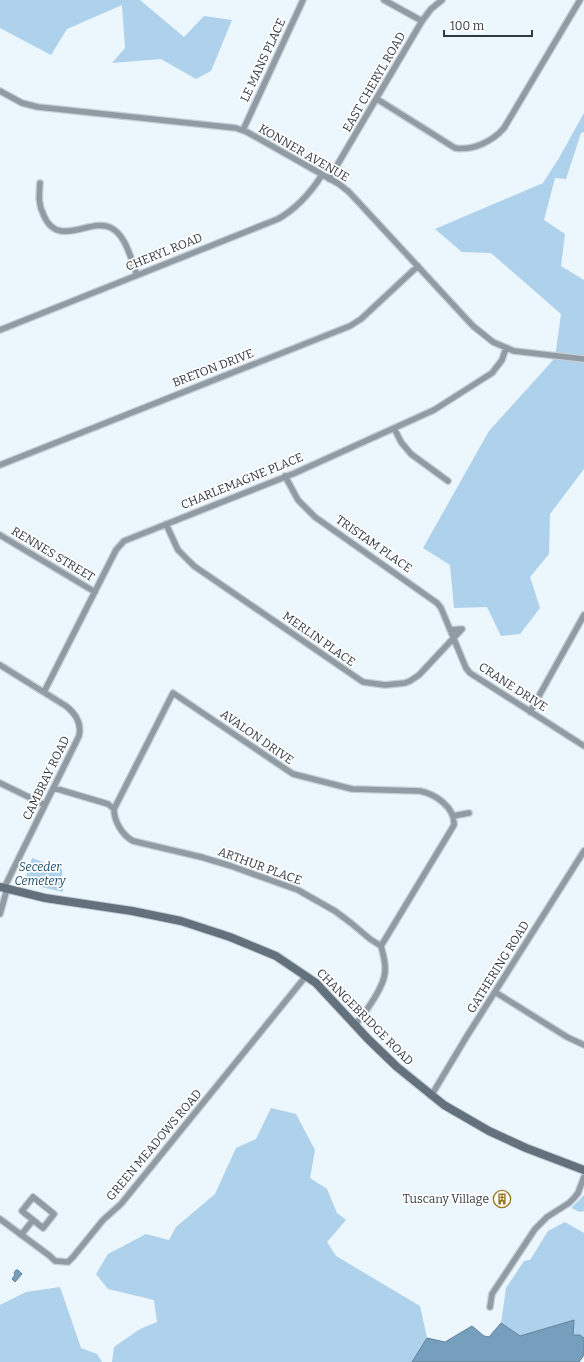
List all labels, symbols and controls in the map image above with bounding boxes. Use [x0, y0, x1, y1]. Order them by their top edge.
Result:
scale bar [444, 12, 532, 38]
street label: LE MANS PLACE [238, 16, 288, 104]
text: 100 m [450, 19, 485, 33]
street label: EAST CHERYL ROAD [340, 30, 408, 134]
street label: KONNER AVENUE [256, 121, 352, 185]
street label: CHERYL ROAD [124, 230, 204, 274]
street label: BRETON DRIVE [171, 346, 255, 390]
street label: CHARLEMAGNE PLACE [179, 450, 305, 512]
street label: TRISTAM PLACE [333, 513, 415, 575]
street label: RENNES STREET [9, 524, 97, 584]
street label: MERLIN PLACE [280, 609, 358, 669]
street label: CRANE DRIVE [476, 660, 550, 714]
street label: AVALON DRIVE [218, 707, 296, 767]
street label: CAMBRAY ROAD [20, 734, 72, 822]
street label: ARTHUR PLACE [216, 844, 304, 888]
park label: Seceder Cemetery [14, 860, 67, 888]
street label: GATHERING ROAD [464, 918, 532, 1016]
street label: CHANGEBRIDGE ROAD [314, 966, 416, 1068]
street label: GREEN MEADOWS ROAD [103, 1086, 205, 1204]
building icon: Tuscany Village [492, 1189, 512, 1209]
place label: Tuscany Village [403, 1192, 489, 1206]

